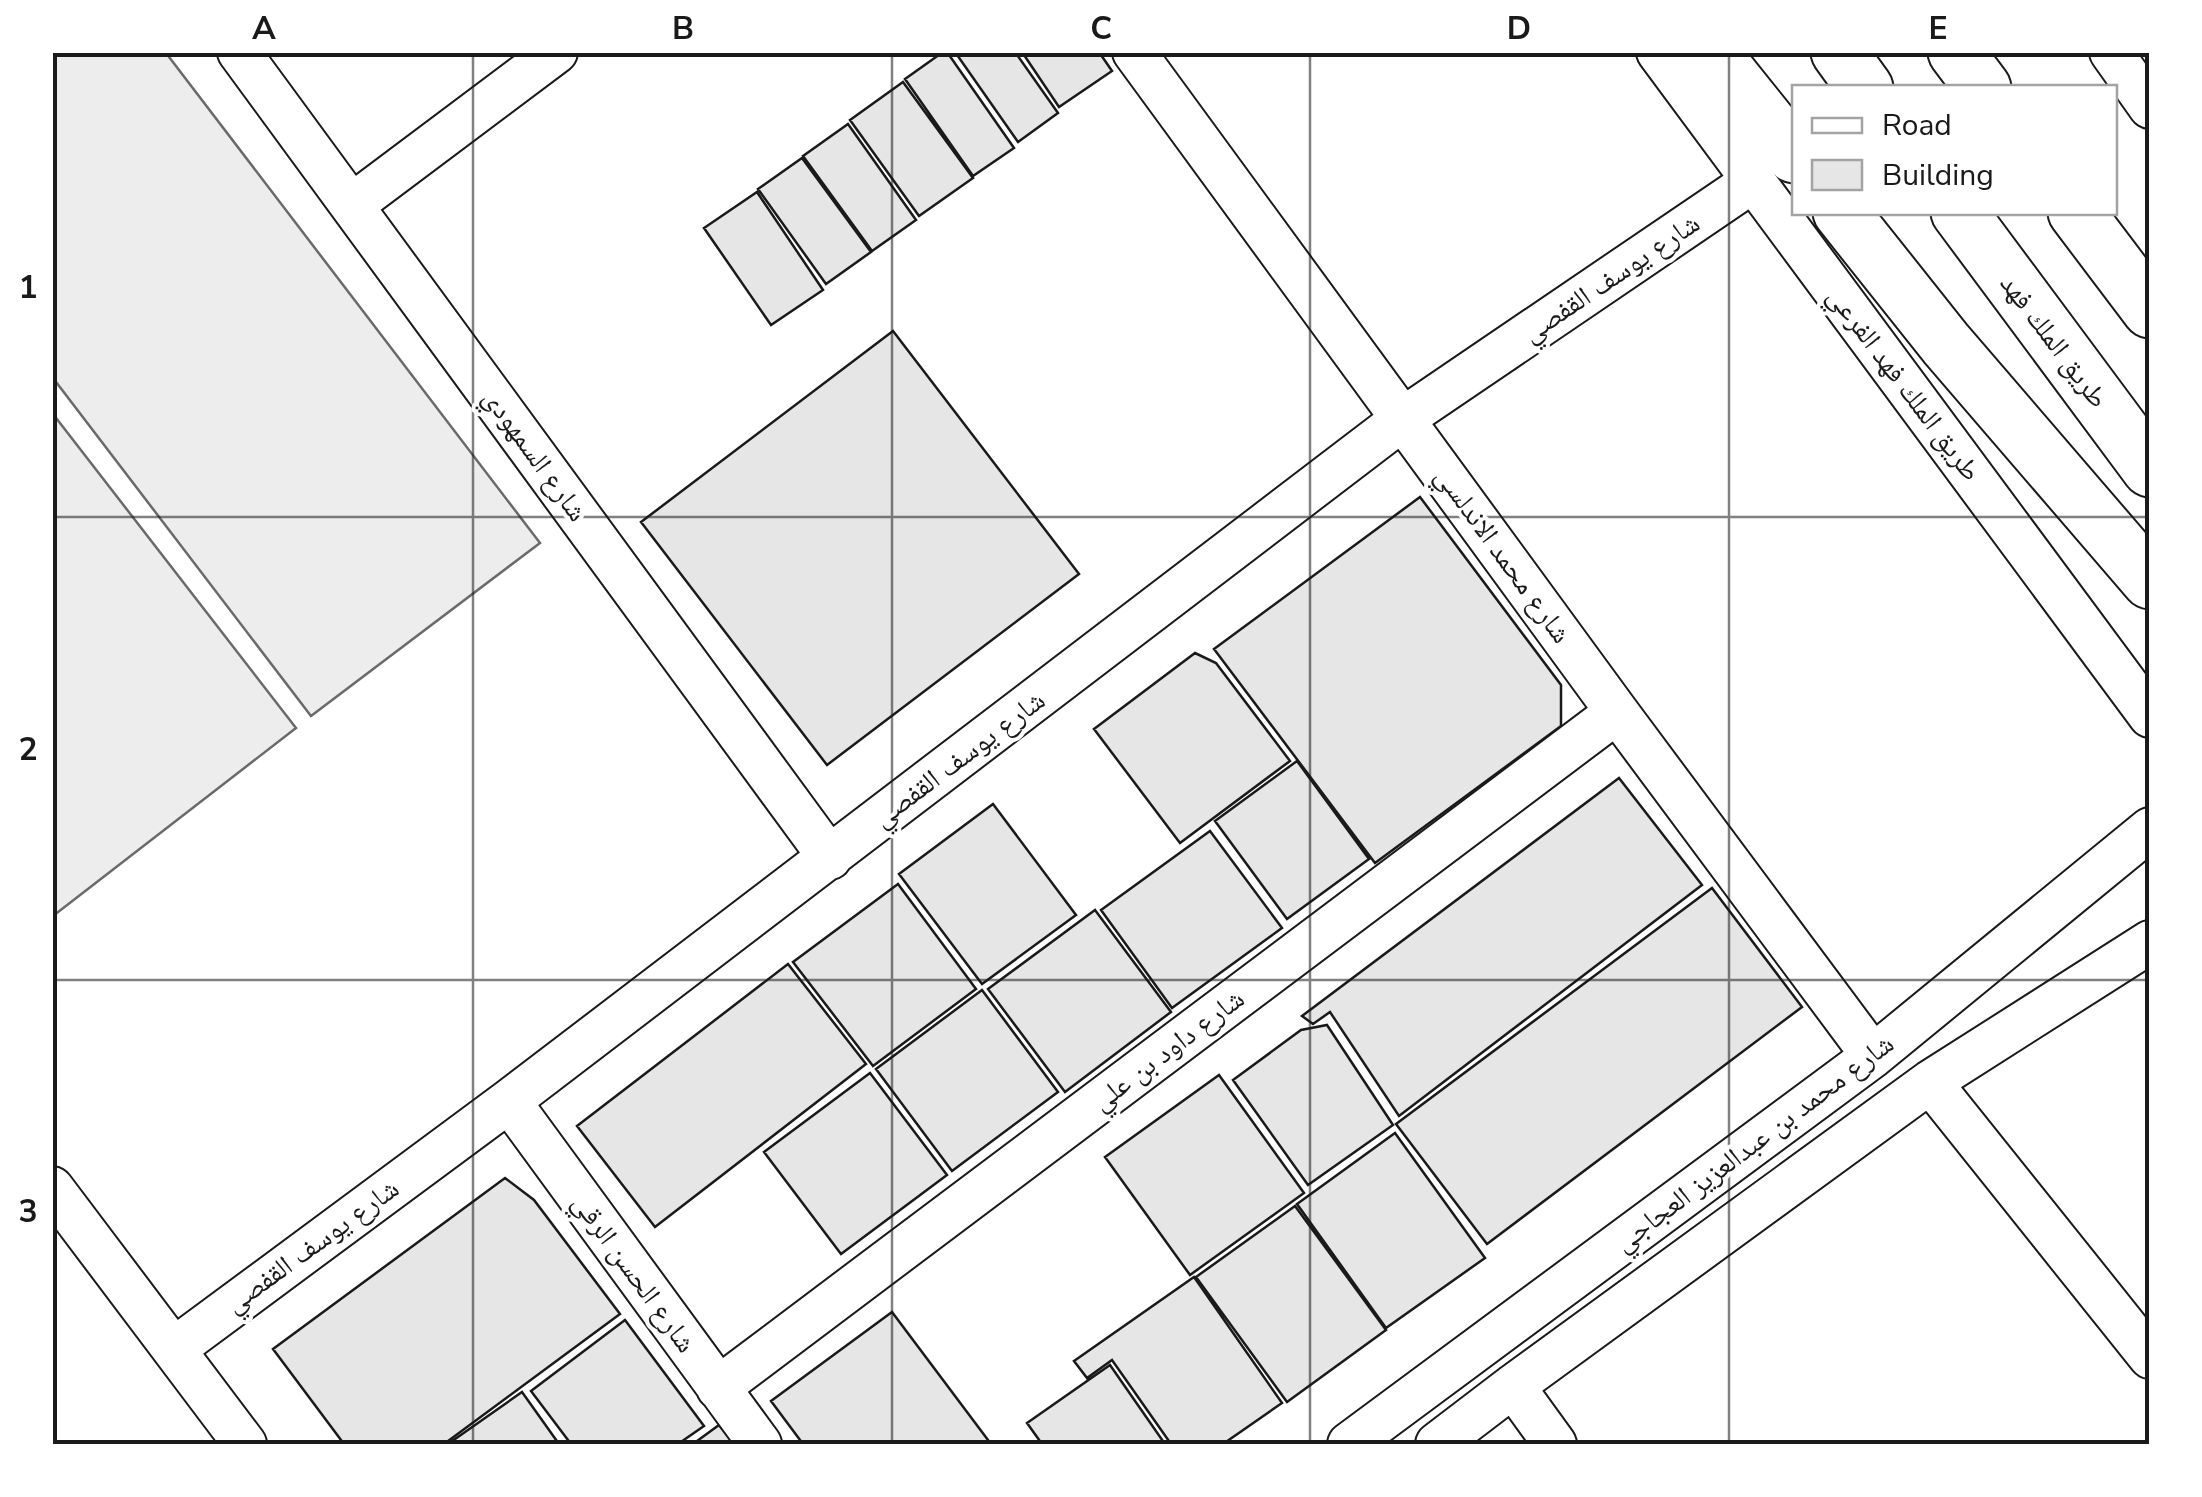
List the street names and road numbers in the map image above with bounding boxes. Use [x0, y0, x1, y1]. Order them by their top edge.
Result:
street label: شارع يوسف القفصي [1515, 204, 1709, 354]
street label: طريق الملك فهد [1991, 266, 2117, 416]
street label: طريق الملك فهد الفرعي [1816, 279, 1990, 491]
street label: شارع السمهودي [471, 381, 596, 531]
street label: شارع محمد الاندلسي [1423, 459, 1580, 653]
street label: شارع يوسف القفصي [865, 682, 1055, 839]
street label: شارع داود بن علي [1084, 980, 1254, 1122]
street label: شارع محمد بن عبدالعزيز العجاجي [1606, 1025, 1904, 1263]
street label: شارع يوسف القفصي [217, 1170, 409, 1325]
street label: شارع الحسن الرقي [561, 1185, 705, 1362]

